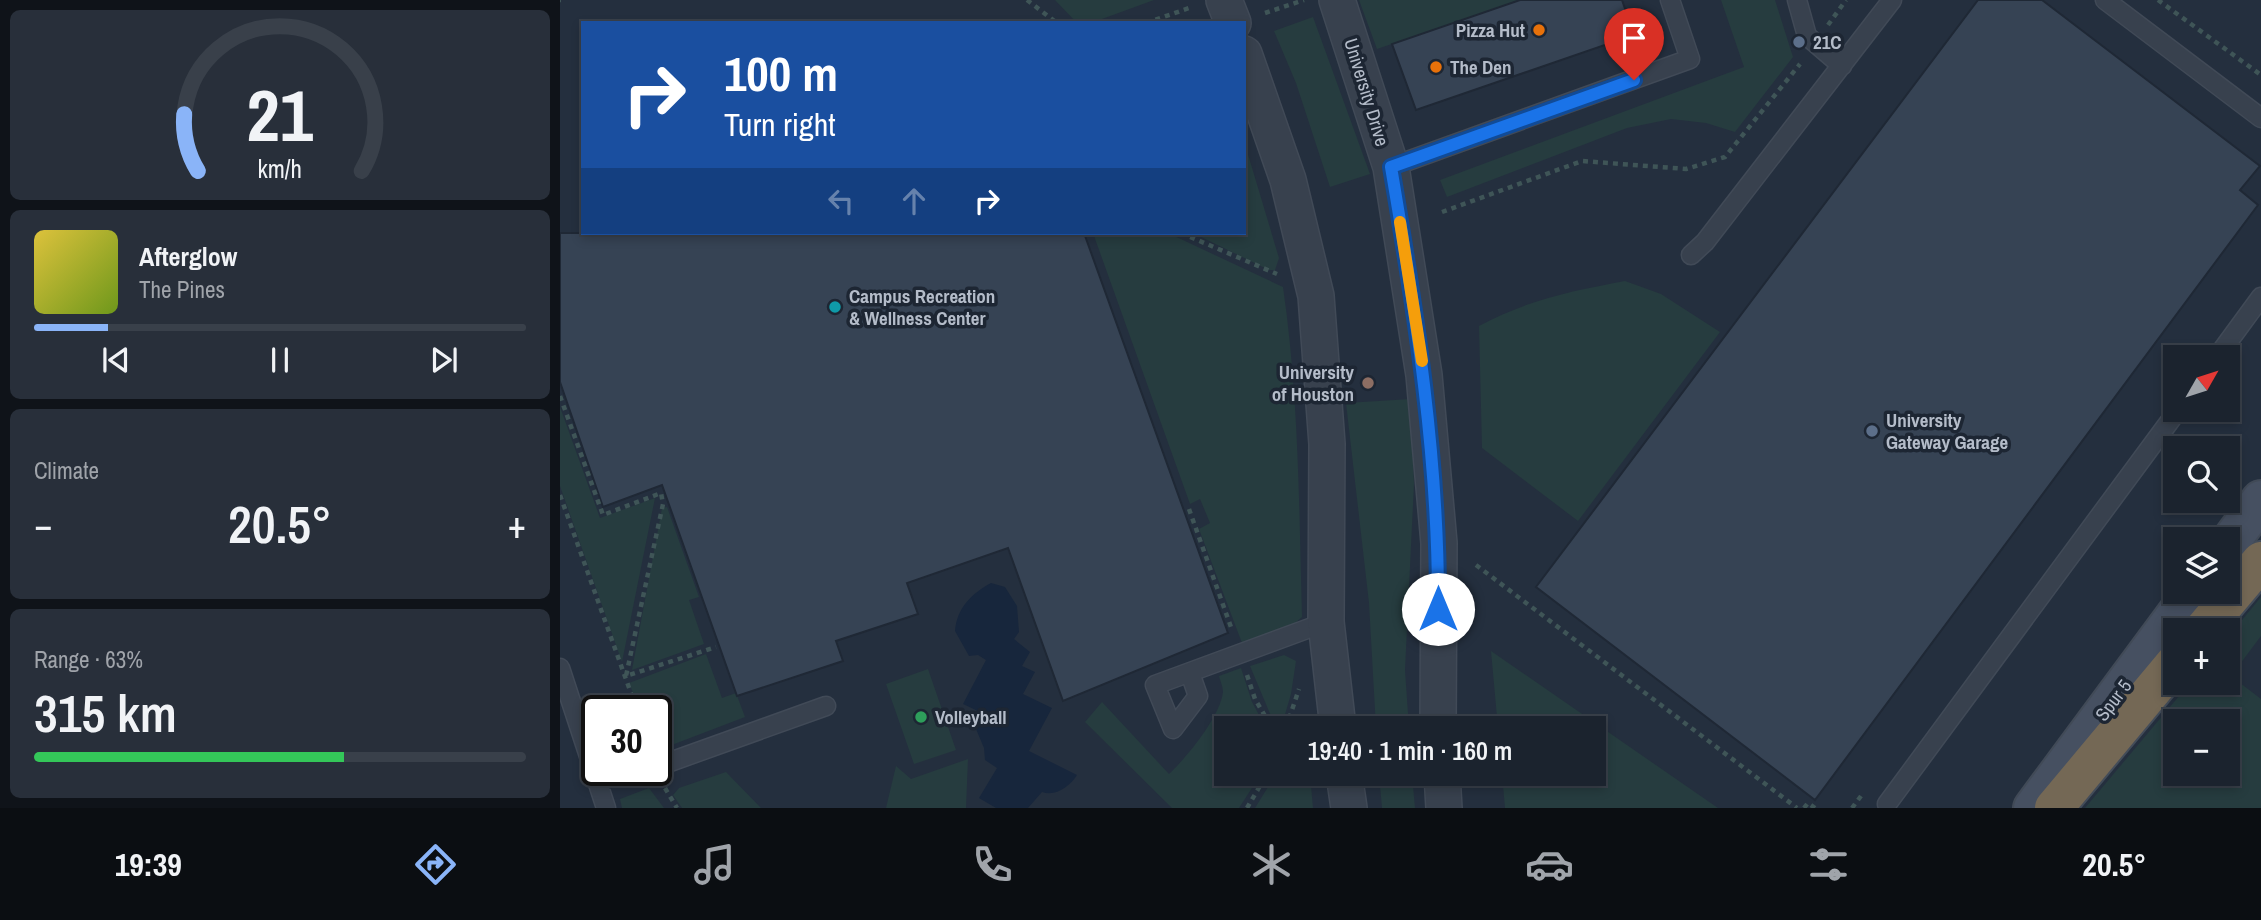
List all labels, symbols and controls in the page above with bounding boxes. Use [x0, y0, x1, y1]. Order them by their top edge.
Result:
pin [1604, 8, 1664, 80]
place label: Pizza Hut [1456, 17, 1525, 43]
icon: arrive [1615, 19, 1653, 57]
marker: Pizza Hut [1531, 22, 1547, 38]
place label: 21C [1813, 29, 1842, 55]
marker: 21C [1791, 34, 1807, 50]
street label: University Drive [1338, 35, 1396, 149]
text: 100 m [724, 40, 838, 106]
icon: right [609, 49, 700, 140]
place label: The Den [1450, 54, 1511, 80]
marker: The Den [1428, 59, 1444, 75]
text: 21 [247, 66, 314, 164]
text: Turn right [724, 103, 836, 146]
text: km/h [258, 152, 302, 186]
icon: left [822, 182, 860, 220]
icon: ahead [895, 182, 933, 220]
icon: right [968, 182, 1006, 220]
text: Afterglow [139, 239, 237, 274]
text: The Pines [139, 274, 225, 305]
place label: Campus Recreation & Wellness Center [849, 283, 995, 331]
marker: Campus Recreation & Wellness Center [827, 299, 843, 315]
icon: previous [97, 341, 135, 379]
icon: pause [261, 341, 299, 379]
icon: next [425, 341, 463, 379]
north arrow [2163, 345, 2240, 422]
map controls [2163, 345, 2240, 786]
place label: University of Houston [1272, 359, 1354, 407]
marker: University of Houston [1360, 375, 1376, 391]
place label: University Gateway Garage [1886, 407, 2008, 455]
marker: University Gateway Garage [1864, 423, 1880, 439]
button: search [2163, 436, 2240, 513]
text: Climate [34, 455, 99, 486]
text: 20.5° [228, 489, 332, 559]
text: − [34, 499, 52, 550]
text: + [508, 499, 526, 550]
button: layers [2163, 527, 2240, 604]
position arrow [1401, 572, 1475, 646]
button: + [2163, 618, 2240, 695]
text: Range · 63% [34, 644, 143, 675]
street label: Spur 5 [2089, 674, 2137, 726]
text: 315 km [34, 678, 177, 748]
speed limit sign: 30 [581, 695, 672, 786]
place label: Volleyball [935, 704, 1007, 730]
marker: Volleyball [913, 709, 929, 725]
button: − [2163, 709, 2240, 786]
text: 19:40 · 1 min · 160 m [1308, 733, 1512, 768]
icon: directions [411, 840, 460, 889]
icon: music [690, 840, 739, 889]
icon: phone [968, 840, 1017, 889]
icon: climate [1247, 840, 1296, 889]
icon: car [1525, 840, 1574, 889]
icon: filters [1804, 840, 1853, 889]
text: 19:39 [115, 843, 182, 886]
text: 20.5° [2082, 843, 2146, 886]

